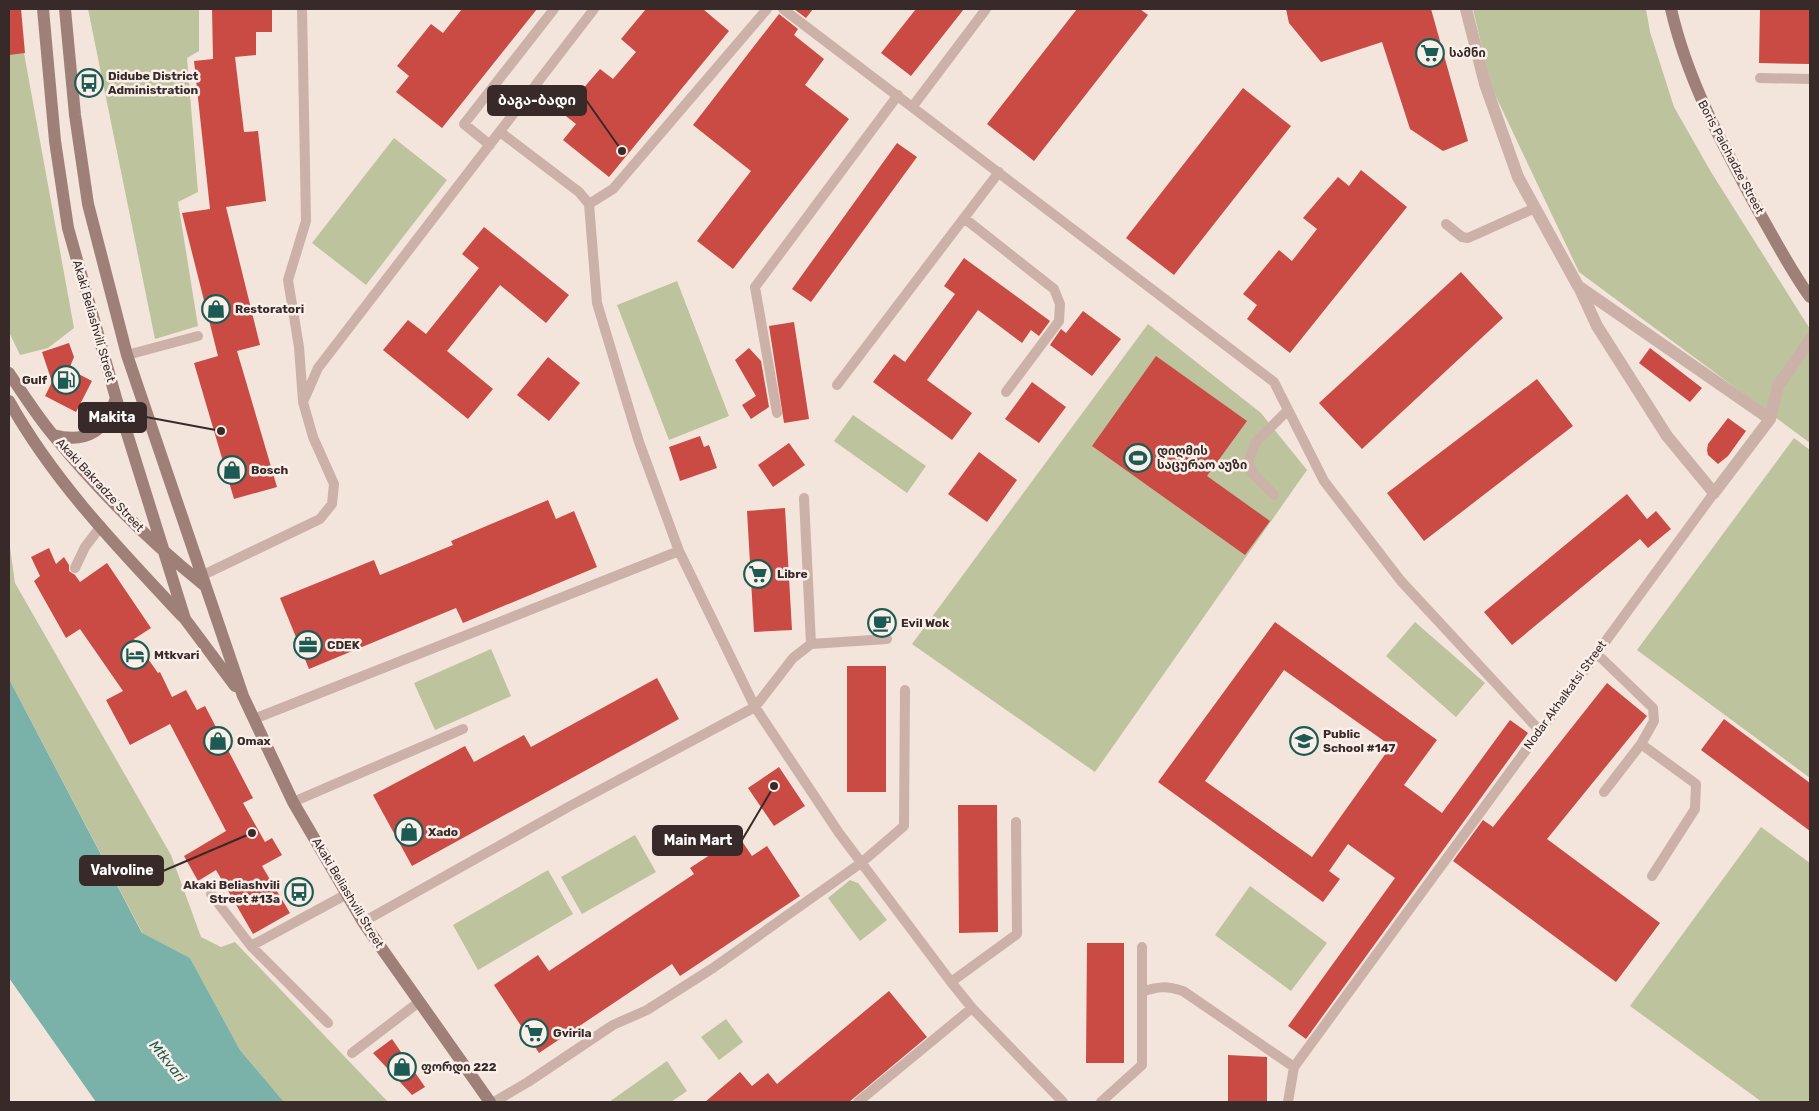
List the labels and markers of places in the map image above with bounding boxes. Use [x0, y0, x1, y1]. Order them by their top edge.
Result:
supermarket icon: სამნი [1415, 38, 1445, 68]
place label: სამნი [1449, 46, 1486, 60]
bus stop icon: Didube District Administration [74, 68, 104, 98]
place label: Didube District Administration [108, 69, 199, 97]
callout: ბაგა-ბადი [488, 86, 586, 115]
shop icon: Restoratori [201, 294, 231, 324]
place label: Restoratori [235, 302, 304, 316]
fuel station icon: Gulf [51, 365, 81, 395]
place label: Gulf [22, 373, 48, 387]
callout: Makita [79, 403, 146, 432]
sports icon: დიღმის საცურაო აუზი [1123, 443, 1153, 473]
place label: დიღმის საცურაო აუზი [1157, 444, 1247, 472]
shop icon: Bosch [217, 455, 247, 485]
place label: Bosch [251, 463, 288, 477]
supermarket icon: Libre [743, 559, 773, 589]
place label: Libre [777, 567, 808, 581]
cafe icon: Evil Wok [867, 608, 897, 638]
place label: Evil Wok [901, 616, 949, 630]
office icon: CDEK [293, 630, 323, 660]
place label: CDEK [327, 638, 360, 652]
hotel icon: Mtkvari [120, 640, 150, 670]
place label: Mtkvari [154, 648, 199, 662]
shop icon: Omax [203, 726, 233, 756]
school or university icon: Public School #147 [1289, 726, 1319, 756]
place label: Public School #147 [1323, 727, 1396, 755]
place label: Omax [237, 734, 271, 748]
shop icon: Xado [394, 817, 424, 847]
place label: Xado [428, 825, 458, 839]
callout: Main Mart [653, 826, 742, 855]
callout: Valvoline [80, 856, 163, 885]
bus stop icon: Akaki Beliashvili Street #13a [284, 877, 314, 907]
place label: Akaki Beliashvili Street #13a [183, 878, 280, 906]
supermarket icon: Gvirila [519, 1018, 549, 1048]
place label: Gvirila [553, 1026, 592, 1040]
shop icon: ფორდი 222 [387, 1052, 417, 1082]
place label: ფორდი 222 [421, 1060, 497, 1075]

